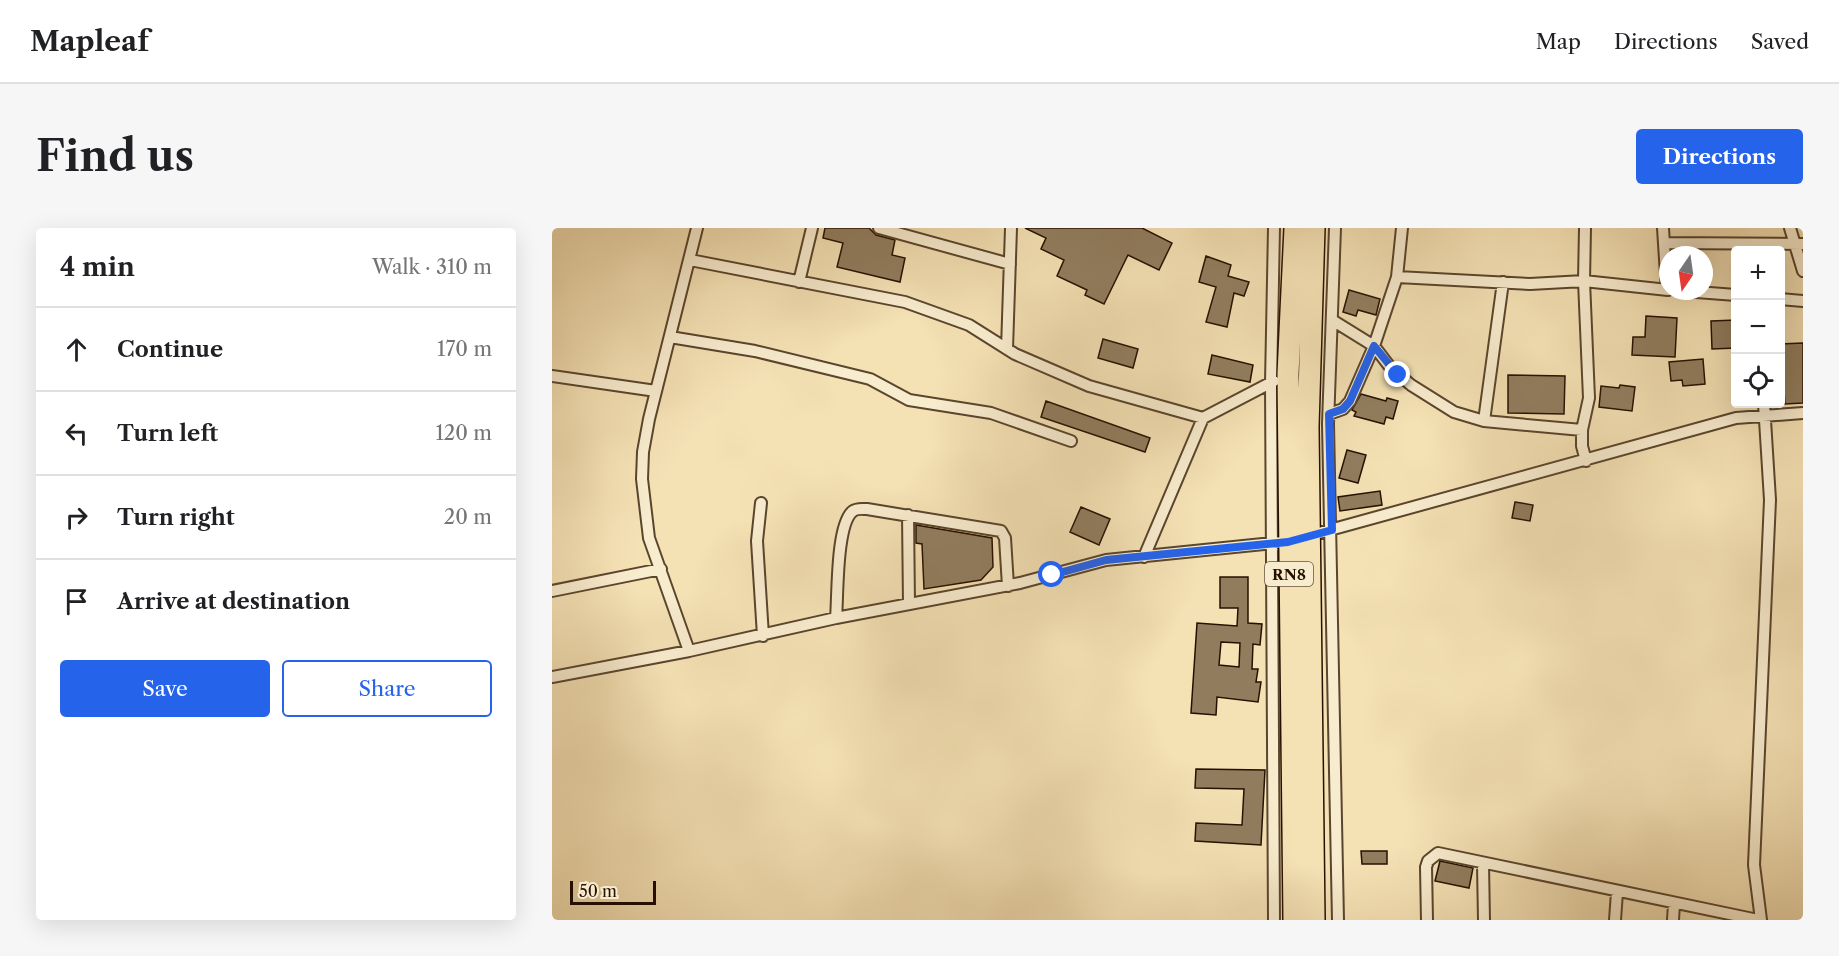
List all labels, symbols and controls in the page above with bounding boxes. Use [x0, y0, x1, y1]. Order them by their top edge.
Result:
text: Mapleaf [30, 24, 149, 58]
text: Map [1536, 29, 1581, 54]
text: Directions [1614, 29, 1718, 54]
text: Saved [1751, 29, 1809, 54]
button: Directions [1636, 129, 1803, 184]
text: Find us [36, 130, 194, 182]
north arrow [1659, 246, 1713, 300]
map controls [1731, 246, 1785, 408]
button: + [1731, 246, 1785, 300]
text: 4 min [60, 251, 135, 283]
text: Walk · 310 m [372, 255, 492, 279]
button: − [1731, 300, 1785, 354]
icon: ahead [60, 333, 93, 366]
text: Continue [117, 336, 223, 363]
text: 170 m [437, 337, 492, 361]
button: locate [1731, 354, 1785, 408]
route end [1384, 361, 1410, 387]
icon: left [60, 417, 93, 450]
text: Turn left [117, 420, 218, 447]
text: 120 m [435, 421, 492, 445]
icon: right [60, 501, 93, 534]
text: Turn right [117, 504, 235, 531]
text: 20 m [444, 505, 492, 529]
route start [1038, 561, 1064, 587]
road number: RN8 [1265, 562, 1313, 586]
icon: arrive [60, 585, 93, 618]
text: Arrive at destination [117, 588, 350, 615]
button: Save [60, 660, 270, 717]
button: Share [282, 660, 492, 717]
scale bar [570, 878, 656, 906]
text: 50 m [579, 881, 617, 901]

